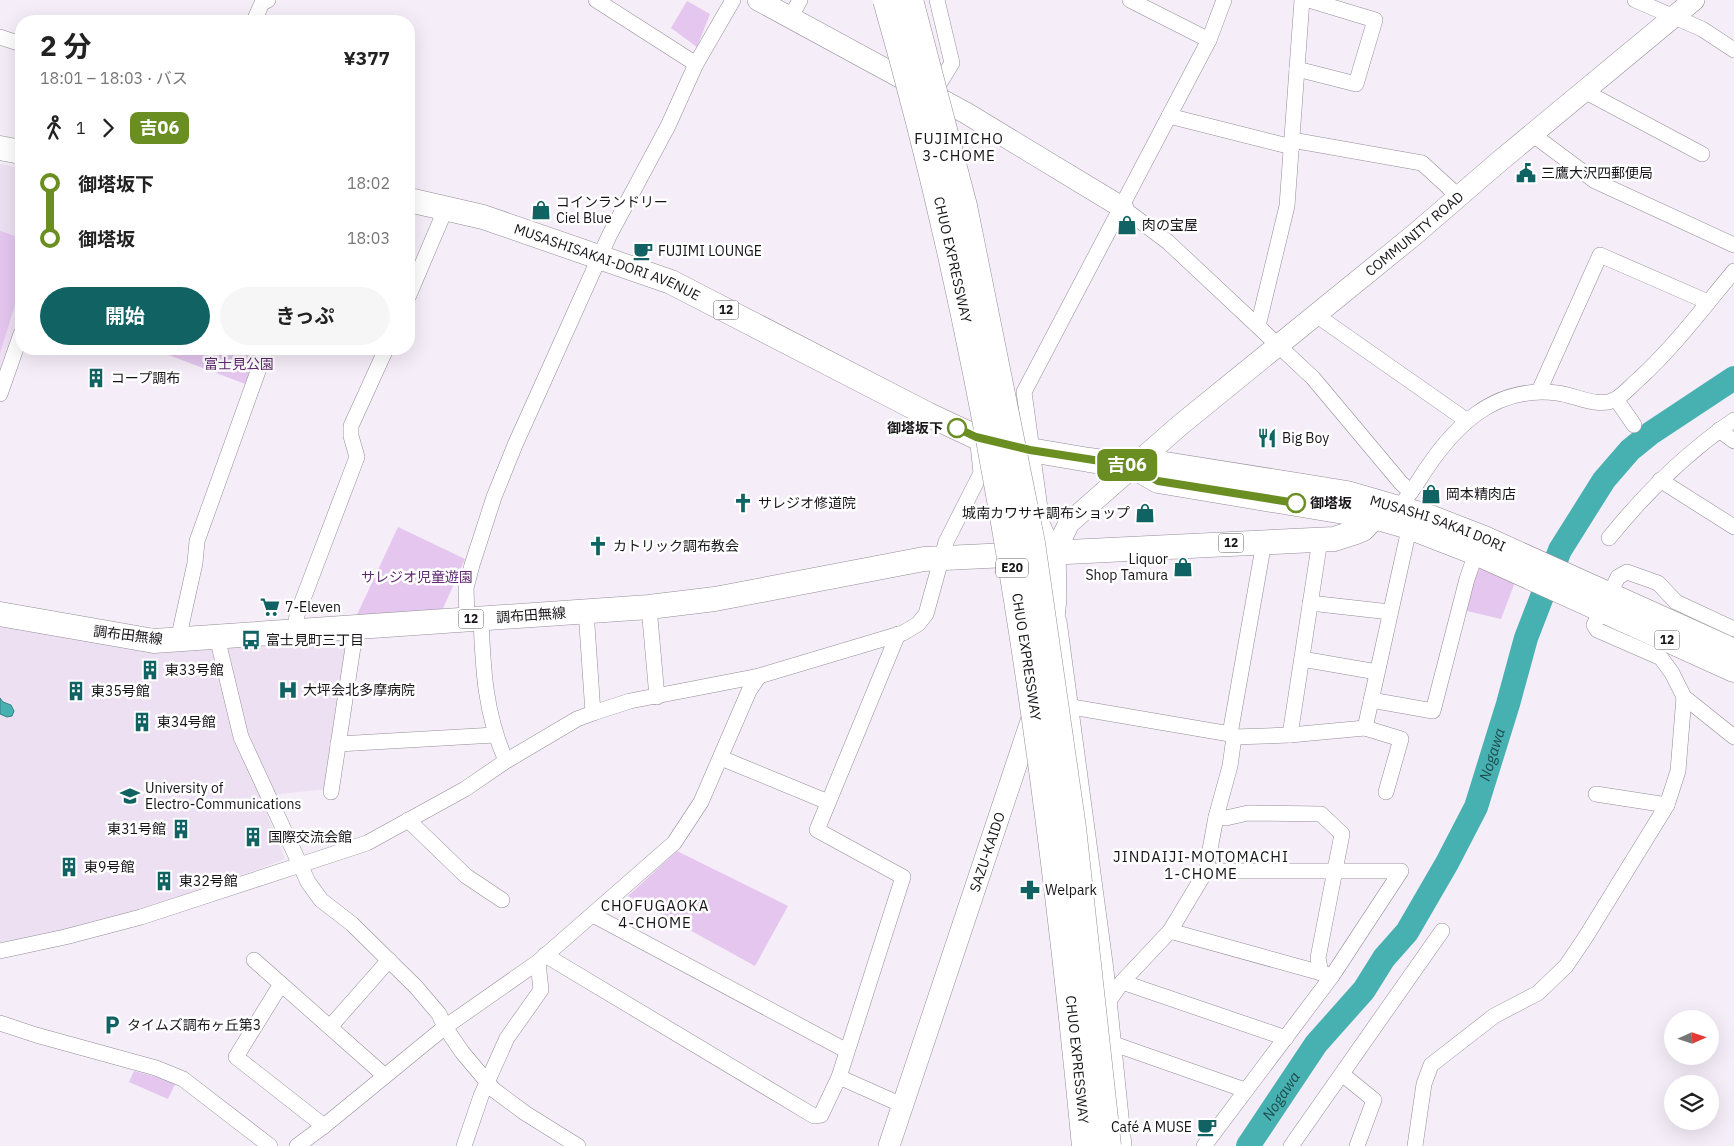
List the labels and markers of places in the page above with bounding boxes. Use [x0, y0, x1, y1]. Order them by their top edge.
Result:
public building icon: 三鷹大沢四郵便局 [1515, 162, 1537, 184]
place label: 三鷹大沢四郵便局 [1541, 164, 1653, 182]
place label: コインランドリー Ciel Blue [556, 193, 668, 227]
shop icon: コインランドリー Ciel Blue [530, 199, 552, 221]
shop icon: 肉の宝屋 [1116, 214, 1138, 236]
place label: 肉の宝屋 [1142, 216, 1198, 234]
cafe icon: FUJIMI LOUNGE [632, 240, 654, 262]
place label: FUJIMI LOUNGE [658, 242, 762, 260]
building icon: コープ調布 [85, 367, 107, 389]
place label: コープ調布 [111, 369, 180, 387]
marker: 御塔坂下 [947, 418, 967, 438]
place label: 御塔坂下 [887, 419, 943, 437]
restaurant icon: Big Boy [1256, 427, 1278, 449]
place label: Big Boy [1282, 429, 1329, 447]
shop icon: 岡本精肉店 [1420, 483, 1442, 505]
place label: 岡本精肉店 [1446, 485, 1516, 503]
church icon: サレジオ修道院 [732, 492, 754, 514]
marker: 御塔坂 [1286, 493, 1306, 513]
place label: サレジオ修道院 [758, 494, 856, 512]
place label: 御塔坂 [1310, 494, 1352, 512]
shop icon: 城南カワサキ調布ショップ [1134, 502, 1156, 524]
place label: 城南カワサキ調布ショップ [962, 504, 1130, 522]
church icon: カトリック調布教会 [587, 535, 609, 557]
place label: カトリック調布教会 [613, 537, 739, 555]
place label: Liquor Shop Tamura [1085, 550, 1169, 584]
shop icon: Liquor Shop Tamura [1172, 556, 1194, 578]
supermarket icon: 7-Eleven [259, 596, 281, 618]
place label: 7-Eleven [285, 598, 341, 616]
bus stop icon: 富士見町三丁目 [240, 629, 262, 651]
place label: 富士見町三丁目 [266, 631, 364, 649]
building icon: 東33号館 [139, 659, 161, 681]
place label: 東33号館 [165, 661, 224, 679]
hospital icon: 大坪会北多摩病院 [277, 679, 299, 701]
building icon: 東35号館 [65, 680, 87, 702]
place label: 大坪会北多摩病院 [303, 681, 415, 699]
place label: 東35号館 [91, 682, 150, 700]
building icon: 東34号館 [131, 711, 153, 733]
place label: 東34号館 [157, 713, 216, 731]
place label: University of Electro-Communications [145, 779, 302, 813]
school or university icon: University of Electro-Communications [119, 785, 141, 807]
building icon: 東31号館 [170, 818, 192, 840]
place label: 東31号館 [107, 820, 166, 838]
building icon: 国際交流会館 [242, 826, 264, 848]
place label: 国際交流会館 [268, 828, 352, 846]
building icon: 東9号館 [58, 856, 80, 878]
place label: 東9号館 [84, 858, 134, 876]
building icon: 東32号館 [153, 870, 175, 892]
place label: 東32号館 [179, 872, 238, 890]
pharmacy icon: Welpark [1019, 879, 1041, 901]
place label: Welpark [1045, 881, 1097, 899]
parking icon: タイムズ調布ヶ丘第3 [101, 1014, 123, 1036]
place label: タイムズ調布ヶ丘第3 [127, 1016, 261, 1034]
cafe icon: Café A MUSE [1196, 1116, 1218, 1138]
place label: Café A MUSE [1111, 1118, 1192, 1136]

